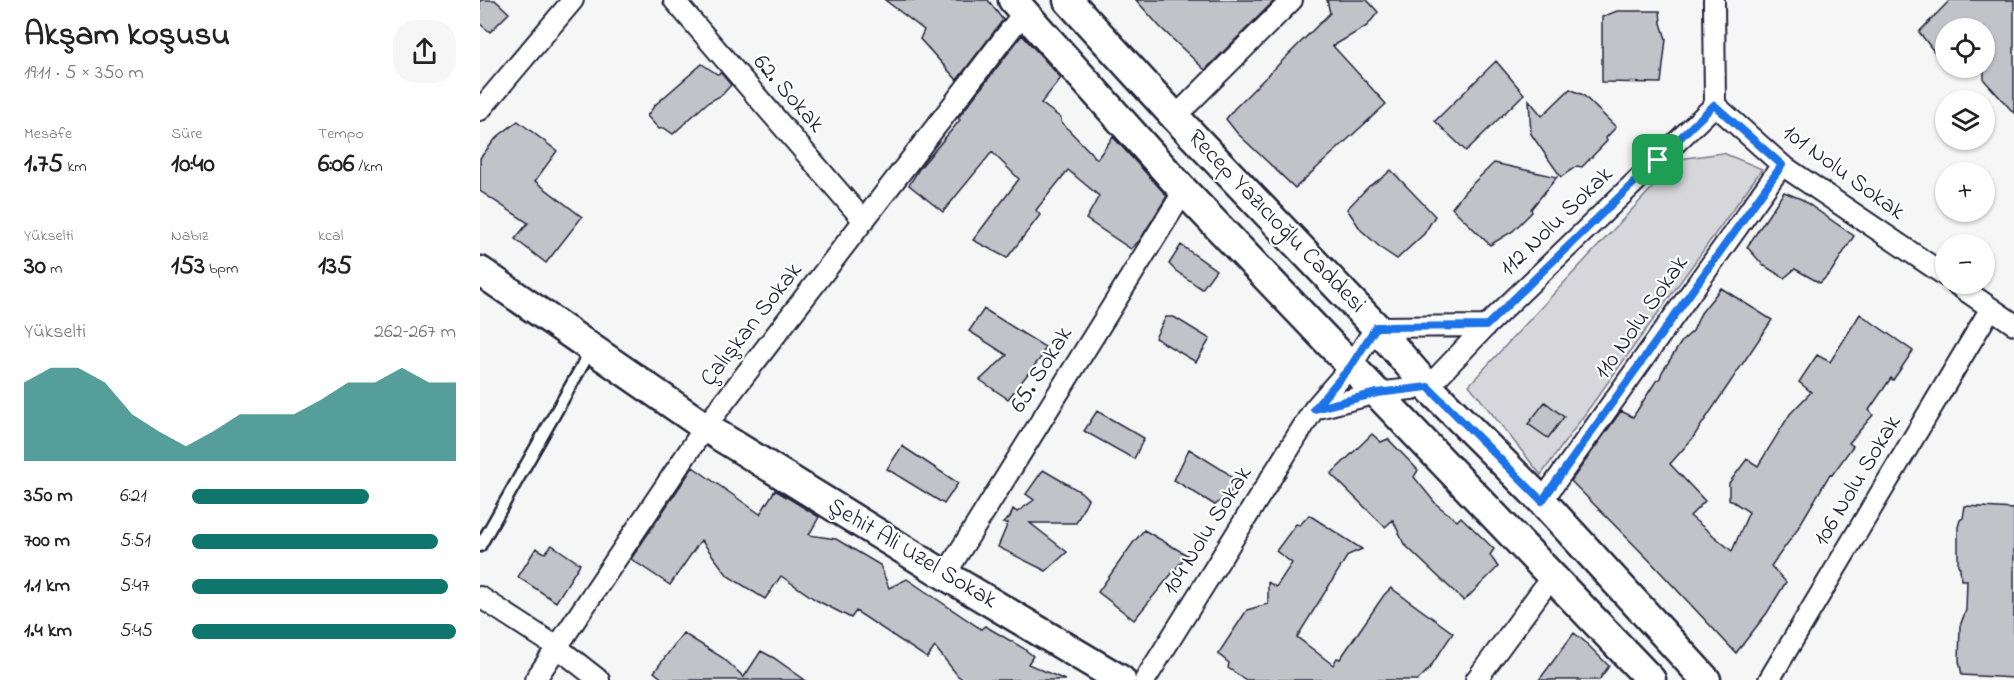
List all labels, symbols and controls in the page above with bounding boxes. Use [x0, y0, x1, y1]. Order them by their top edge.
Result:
text: Akşam koşusu [24, 12, 230, 60]
map controls [1935, 18, 1995, 294]
button: locate [1935, 18, 1995, 78]
button: share [393, 20, 456, 83]
street label: 62. Sokak [744, 47, 833, 142]
text: 19:11 · 5 × 350 m [24, 59, 144, 88]
button: layers [1935, 90, 1995, 150]
street label: 101 Nolu Sokak [1774, 116, 1912, 230]
text: Mesafe [24, 122, 72, 146]
text: Süre [171, 122, 203, 146]
text: Tempo [318, 122, 364, 146]
street label: Recep Yazıcıoğlu Caddesi [1179, 122, 1373, 322]
pin [1632, 134, 1683, 185]
icon: arrive [1641, 143, 1674, 176]
text: 1.75 [24, 146, 63, 184]
text: 10:40 [171, 146, 215, 184]
text: 6:06 [318, 146, 354, 184]
text: km [63, 155, 87, 179]
text: /km [354, 155, 383, 179]
street label: 112 Nolu Sokak [1492, 158, 1622, 285]
button: + [1935, 162, 1995, 222]
text: Yükselti [24, 224, 74, 248]
text: Nabız [171, 224, 208, 248]
text: kcal [318, 224, 343, 248]
button: − [1935, 234, 1995, 294]
text: 30 [24, 248, 46, 286]
text: 153 [171, 248, 205, 286]
text: 135 [318, 248, 352, 286]
street label: 110 Nolu Sokak [1586, 248, 1698, 387]
street label: Çalışkan Sokak [692, 255, 812, 395]
text: m [46, 257, 62, 281]
text: bpm [205, 257, 238, 281]
text: Yükselti [24, 318, 86, 347]
text: 262–267 m [374, 318, 456, 347]
street label: 65. Sokak [1002, 319, 1083, 420]
street label: 106 Nolu Sokak [1805, 408, 1911, 553]
street label: 104 Nolu Sokak [1154, 459, 1262, 602]
text: 350 m [24, 482, 73, 511]
text: 6:21 [120, 482, 147, 511]
street label: Şehit Ali Uzel Sokak [821, 489, 1004, 619]
text: 700 m [24, 527, 70, 556]
text: 5:51 [120, 527, 151, 556]
text: 1.1 km [24, 572, 70, 601]
text: 5:47 [120, 572, 150, 601]
text: 1.4 km [24, 617, 72, 646]
text: 5:45 [120, 617, 153, 646]

